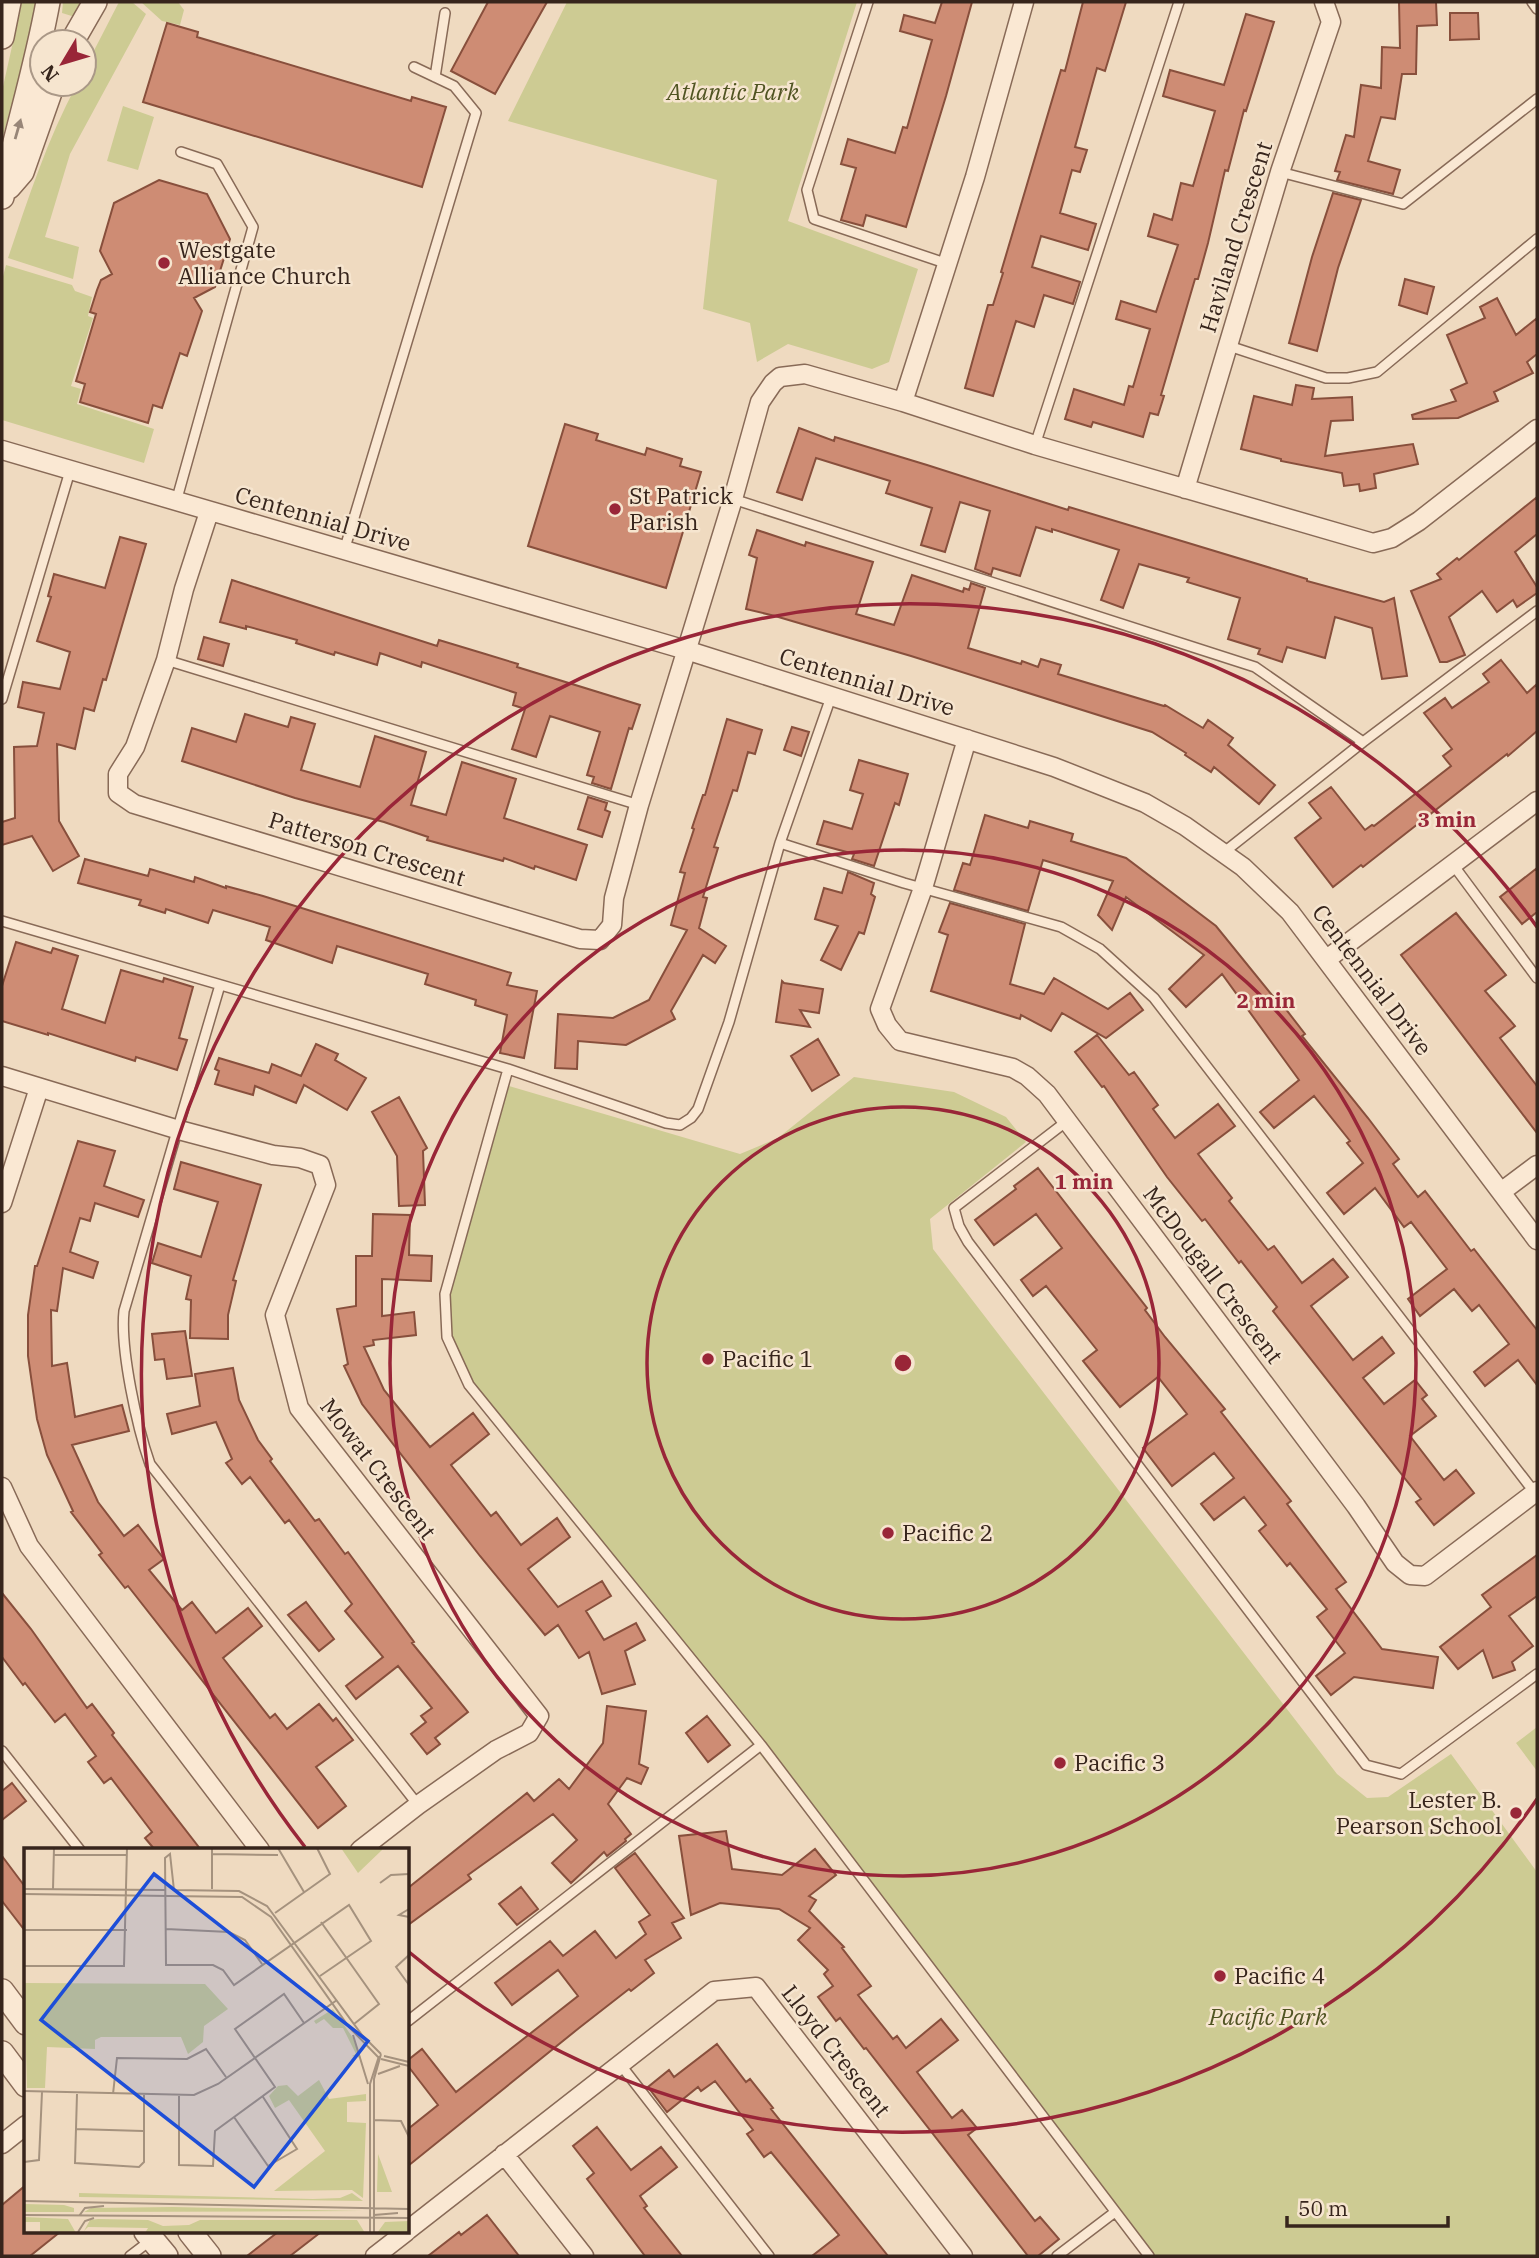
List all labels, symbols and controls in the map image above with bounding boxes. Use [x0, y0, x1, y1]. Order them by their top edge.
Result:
north arrow [28, 28, 98, 98]
text: N [36, 60, 64, 87]
park label: Atlantic Park [665, 76, 800, 106]
one-way arrow [14, 118, 24, 139]
street label: Haviland Crescent [1192, 137, 1278, 336]
place label: Westgate Alliance Church [178, 234, 351, 290]
marker: Westgate Alliance Church [156, 255, 172, 271]
street label: Centennial Drive [232, 479, 415, 557]
place label: St Patrick Parish [629, 480, 734, 536]
marker: St Patrick Parish [607, 501, 623, 517]
street label: Centennial Drive [776, 640, 959, 722]
street label: Patterson Crescent [265, 804, 469, 892]
text: 3 min [1418, 805, 1476, 833]
street label: Centennial Drive [1306, 898, 1439, 1061]
text: 2 min [1237, 986, 1295, 1014]
text: 1 min [1055, 1167, 1113, 1195]
street label: McDougall Crescent [1137, 1180, 1290, 1369]
place label: Pacific 1 [722, 1343, 813, 1373]
marker: Pacific 1 [700, 1351, 716, 1367]
centre of rings [891, 1351, 915, 1375]
street label: Mowat Crescent [314, 1392, 443, 1545]
place label: Pacific 2 [902, 1517, 993, 1547]
marker: Pacific 2 [880, 1525, 896, 1541]
place label: Pacific 3 [1074, 1747, 1165, 1777]
marker: Pacific 3 [1052, 1755, 1068, 1771]
place label: Lester B. Pearson School [1336, 1784, 1502, 1840]
marker: Lester B. Pearson School [1508, 1805, 1524, 1821]
inset map [24, 1848, 410, 2234]
place label: Pacific 4 [1234, 1960, 1325, 1990]
marker: Pacific 4 [1212, 1968, 1228, 1984]
street label: Lloyd Crescent [776, 1978, 898, 2123]
park label: Pacific Park [1208, 2001, 1328, 2031]
scale bar [1287, 2184, 1448, 2228]
text: 50 m [1298, 2194, 1348, 2222]

